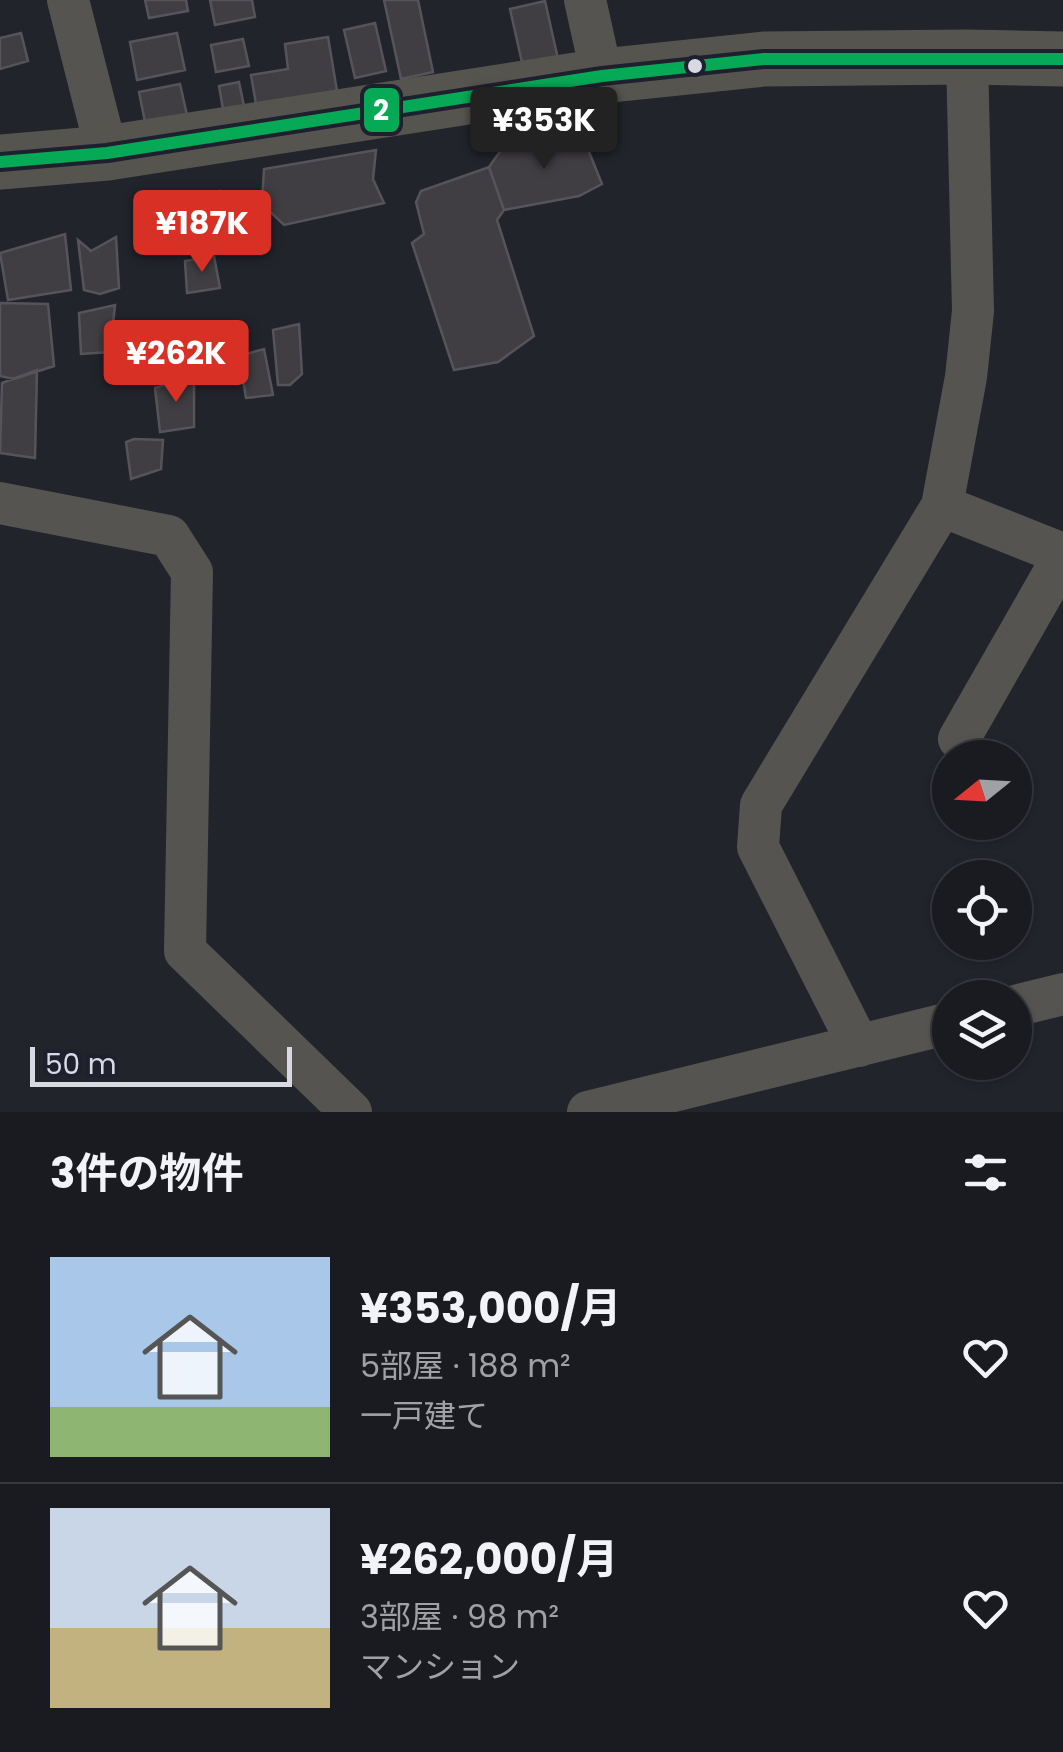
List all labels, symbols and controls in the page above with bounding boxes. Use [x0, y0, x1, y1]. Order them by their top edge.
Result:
unlabelled marker [685, 56, 705, 76]
line badge: 2 [362, 86, 401, 134]
pin: ¥353K [474, 87, 614, 172]
text: 2 [373, 91, 389, 130]
text: ¥353K [492, 97, 596, 142]
pin: ¥187K [132, 190, 272, 275]
text: ¥187K [155, 200, 249, 245]
pin: ¥262K [106, 320, 246, 405]
text: ¥262K [126, 330, 226, 375]
north arrow [932, 740, 1032, 840]
map controls [932, 740, 1032, 1080]
button: locate [932, 860, 1032, 960]
button: layers [932, 980, 1032, 1080]
scale bar [30, 1042, 292, 1086]
text: 50 m [45, 1045, 116, 1084]
text: 3件の物件 [50, 1144, 243, 1203]
icon: filters [958, 1145, 1013, 1200]
text: ¥353,000/月 [360, 1279, 622, 1338]
icon: home [130, 1297, 250, 1417]
icon: heart [958, 1330, 1013, 1385]
text: 5部屋 · 188 m² [360, 1343, 571, 1388]
text: 一戸建て [360, 1393, 488, 1438]
text: ¥262,000/月 [360, 1530, 618, 1589]
icon: home [130, 1548, 250, 1668]
icon: heart [958, 1581, 1013, 1636]
text: 3部屋 · 98 m² [360, 1594, 559, 1639]
text: マンション [360, 1644, 520, 1689]

